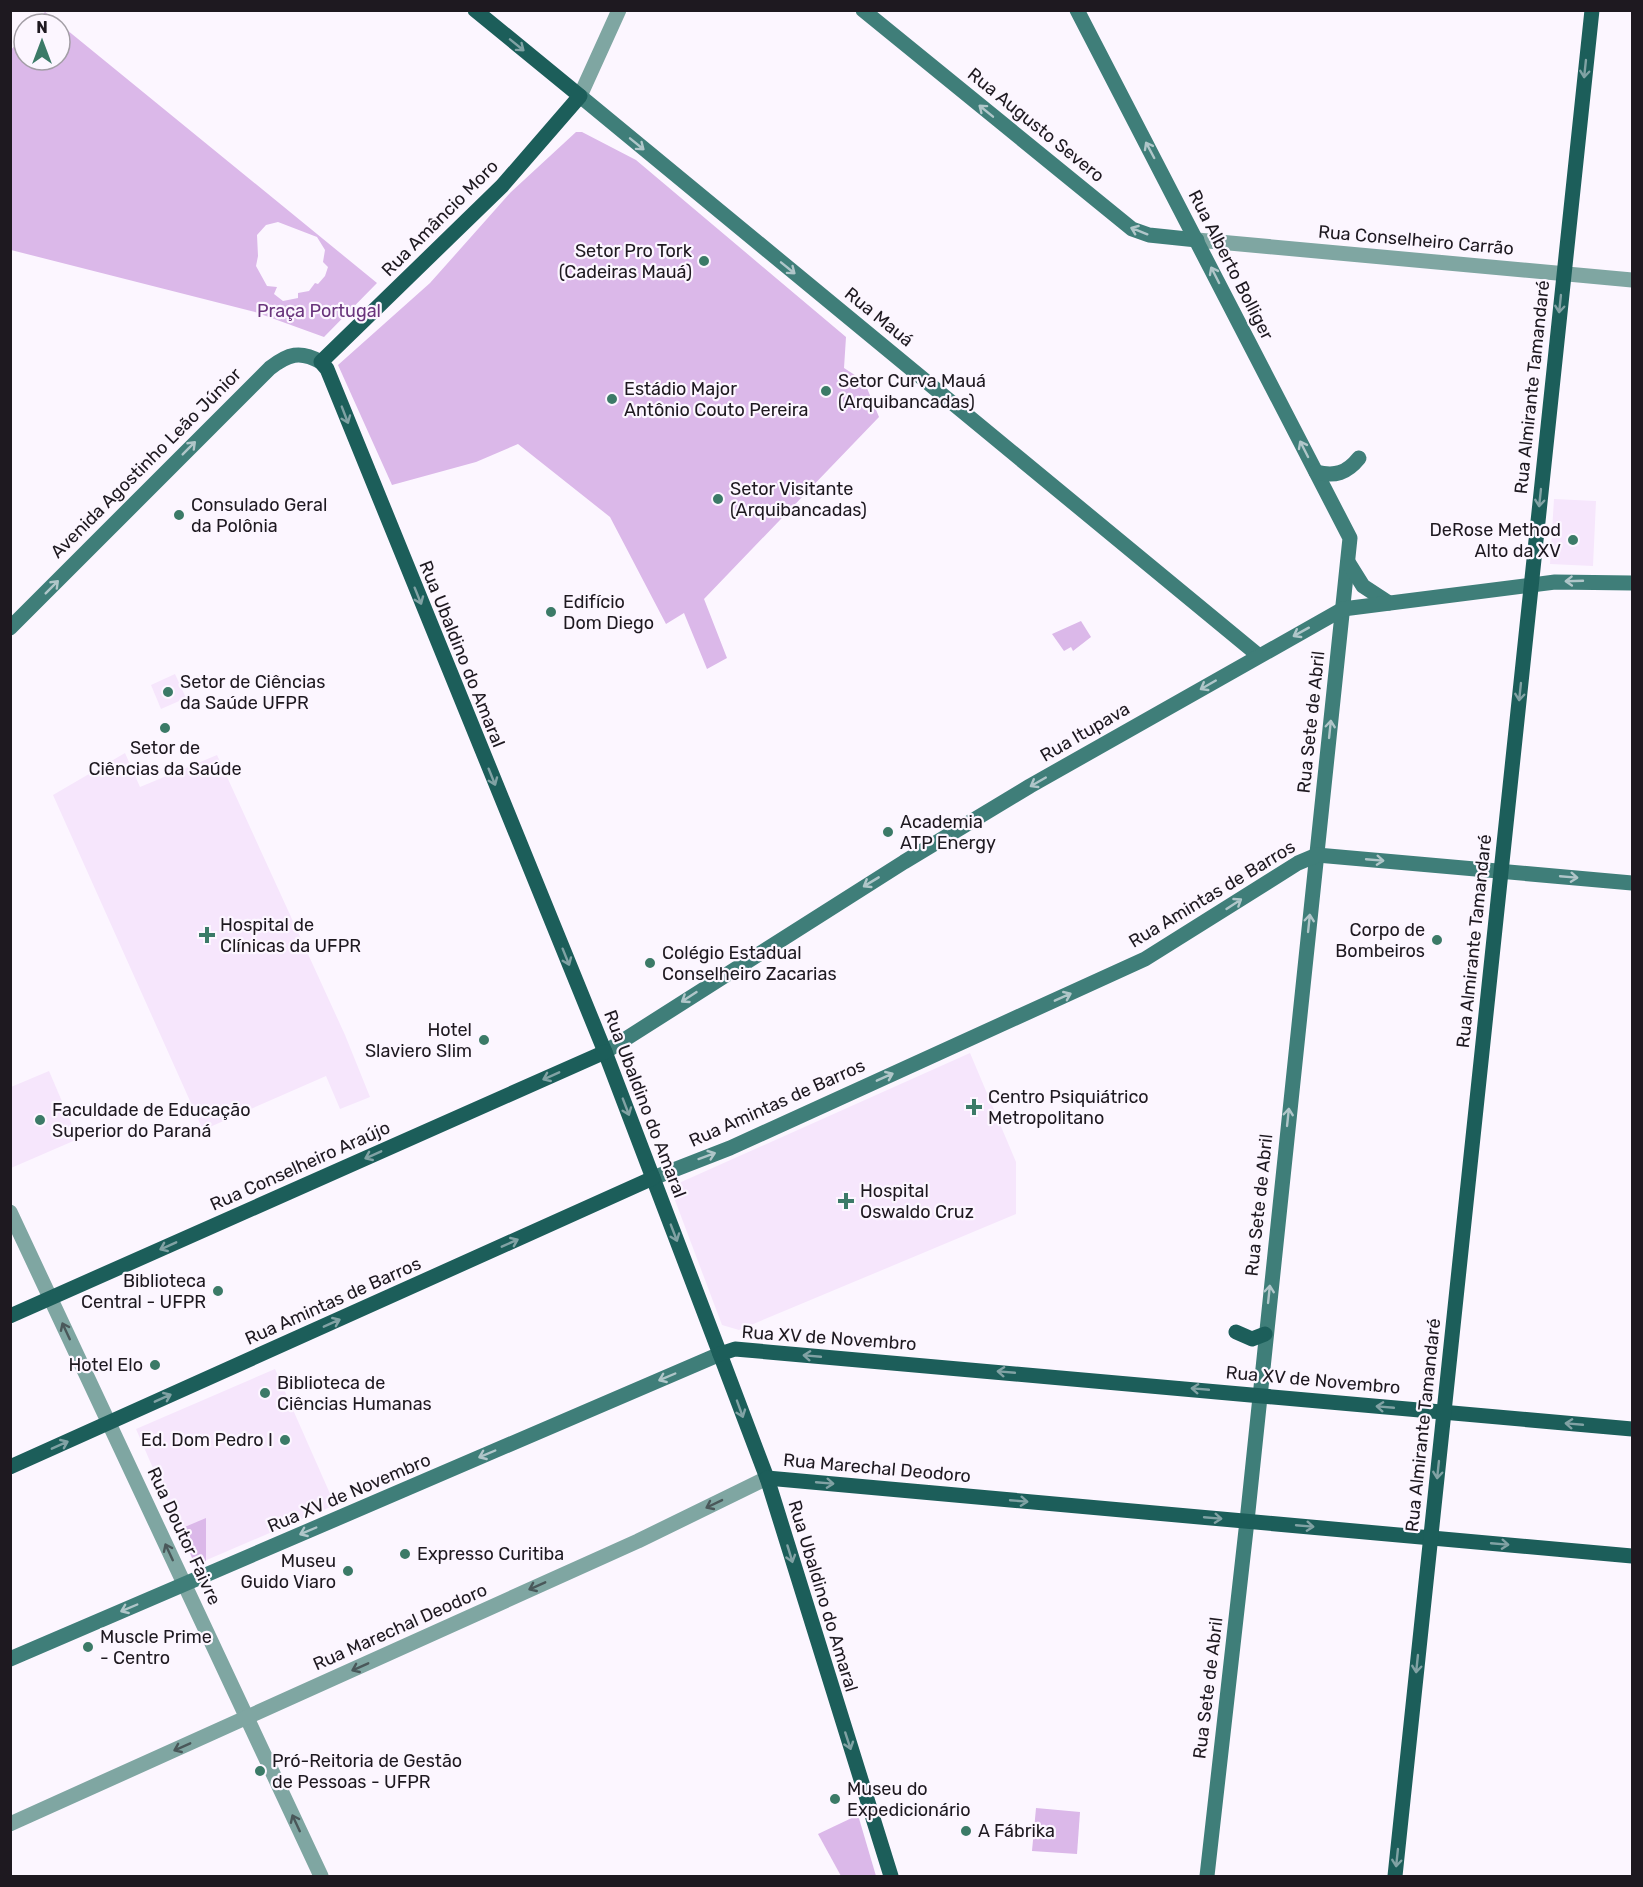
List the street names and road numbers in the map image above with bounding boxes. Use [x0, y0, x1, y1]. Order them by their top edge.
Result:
street label: Rua Augusto Severo [963, 63, 1109, 187]
street label: Rua Amâncio Moro [377, 155, 503, 281]
street label: Rua Alberto Bolliger [1184, 186, 1278, 344]
street label: Rua Conselheiro Carrão [1317, 220, 1515, 260]
street label: Rua Almirante Tamandaré [1510, 279, 1554, 495]
street label: Rua Mauá [840, 283, 918, 351]
street label: Avenida Agostinho Leão Júnior [46, 363, 246, 563]
street label: Rua Ubaldino do Amaral [414, 557, 510, 751]
street label: Rua Sete de Abril [1293, 650, 1329, 794]
street label: Rua Itupava [1036, 698, 1134, 766]
street label: Rua Almirante Tamandaré [1452, 833, 1496, 1049]
street label: Rua Amintas de Barros [1125, 836, 1299, 952]
street label: Rua Ubaldino do Amaral [599, 1007, 691, 1201]
street label: Rua Amintas de Barros [686, 1054, 868, 1152]
street label: Rua Conselheiro Araújo [207, 1116, 393, 1216]
street label: Rua Sete de Abril [1241, 1133, 1277, 1277]
street label: Rua Amintas de Barros [242, 1252, 424, 1350]
street label: Rua Almirante Tamandaré [1401, 1317, 1445, 1533]
street label: Rua XV de Novembro [741, 1321, 917, 1355]
street label: Rua XV de Novembro [1225, 1361, 1401, 1399]
street label: Rua XV de Novembro [264, 1449, 434, 1537]
street label: Rua Marechal Deodoro [782, 1449, 972, 1487]
street label: Rua Doutor Faivre [142, 1463, 226, 1609]
street label: Rua Ubaldino do Amaral [783, 1497, 863, 1695]
street label: Rua Marechal Deodoro [309, 1579, 491, 1675]
street label: Rua Sete de Abril [1188, 1616, 1228, 1760]

